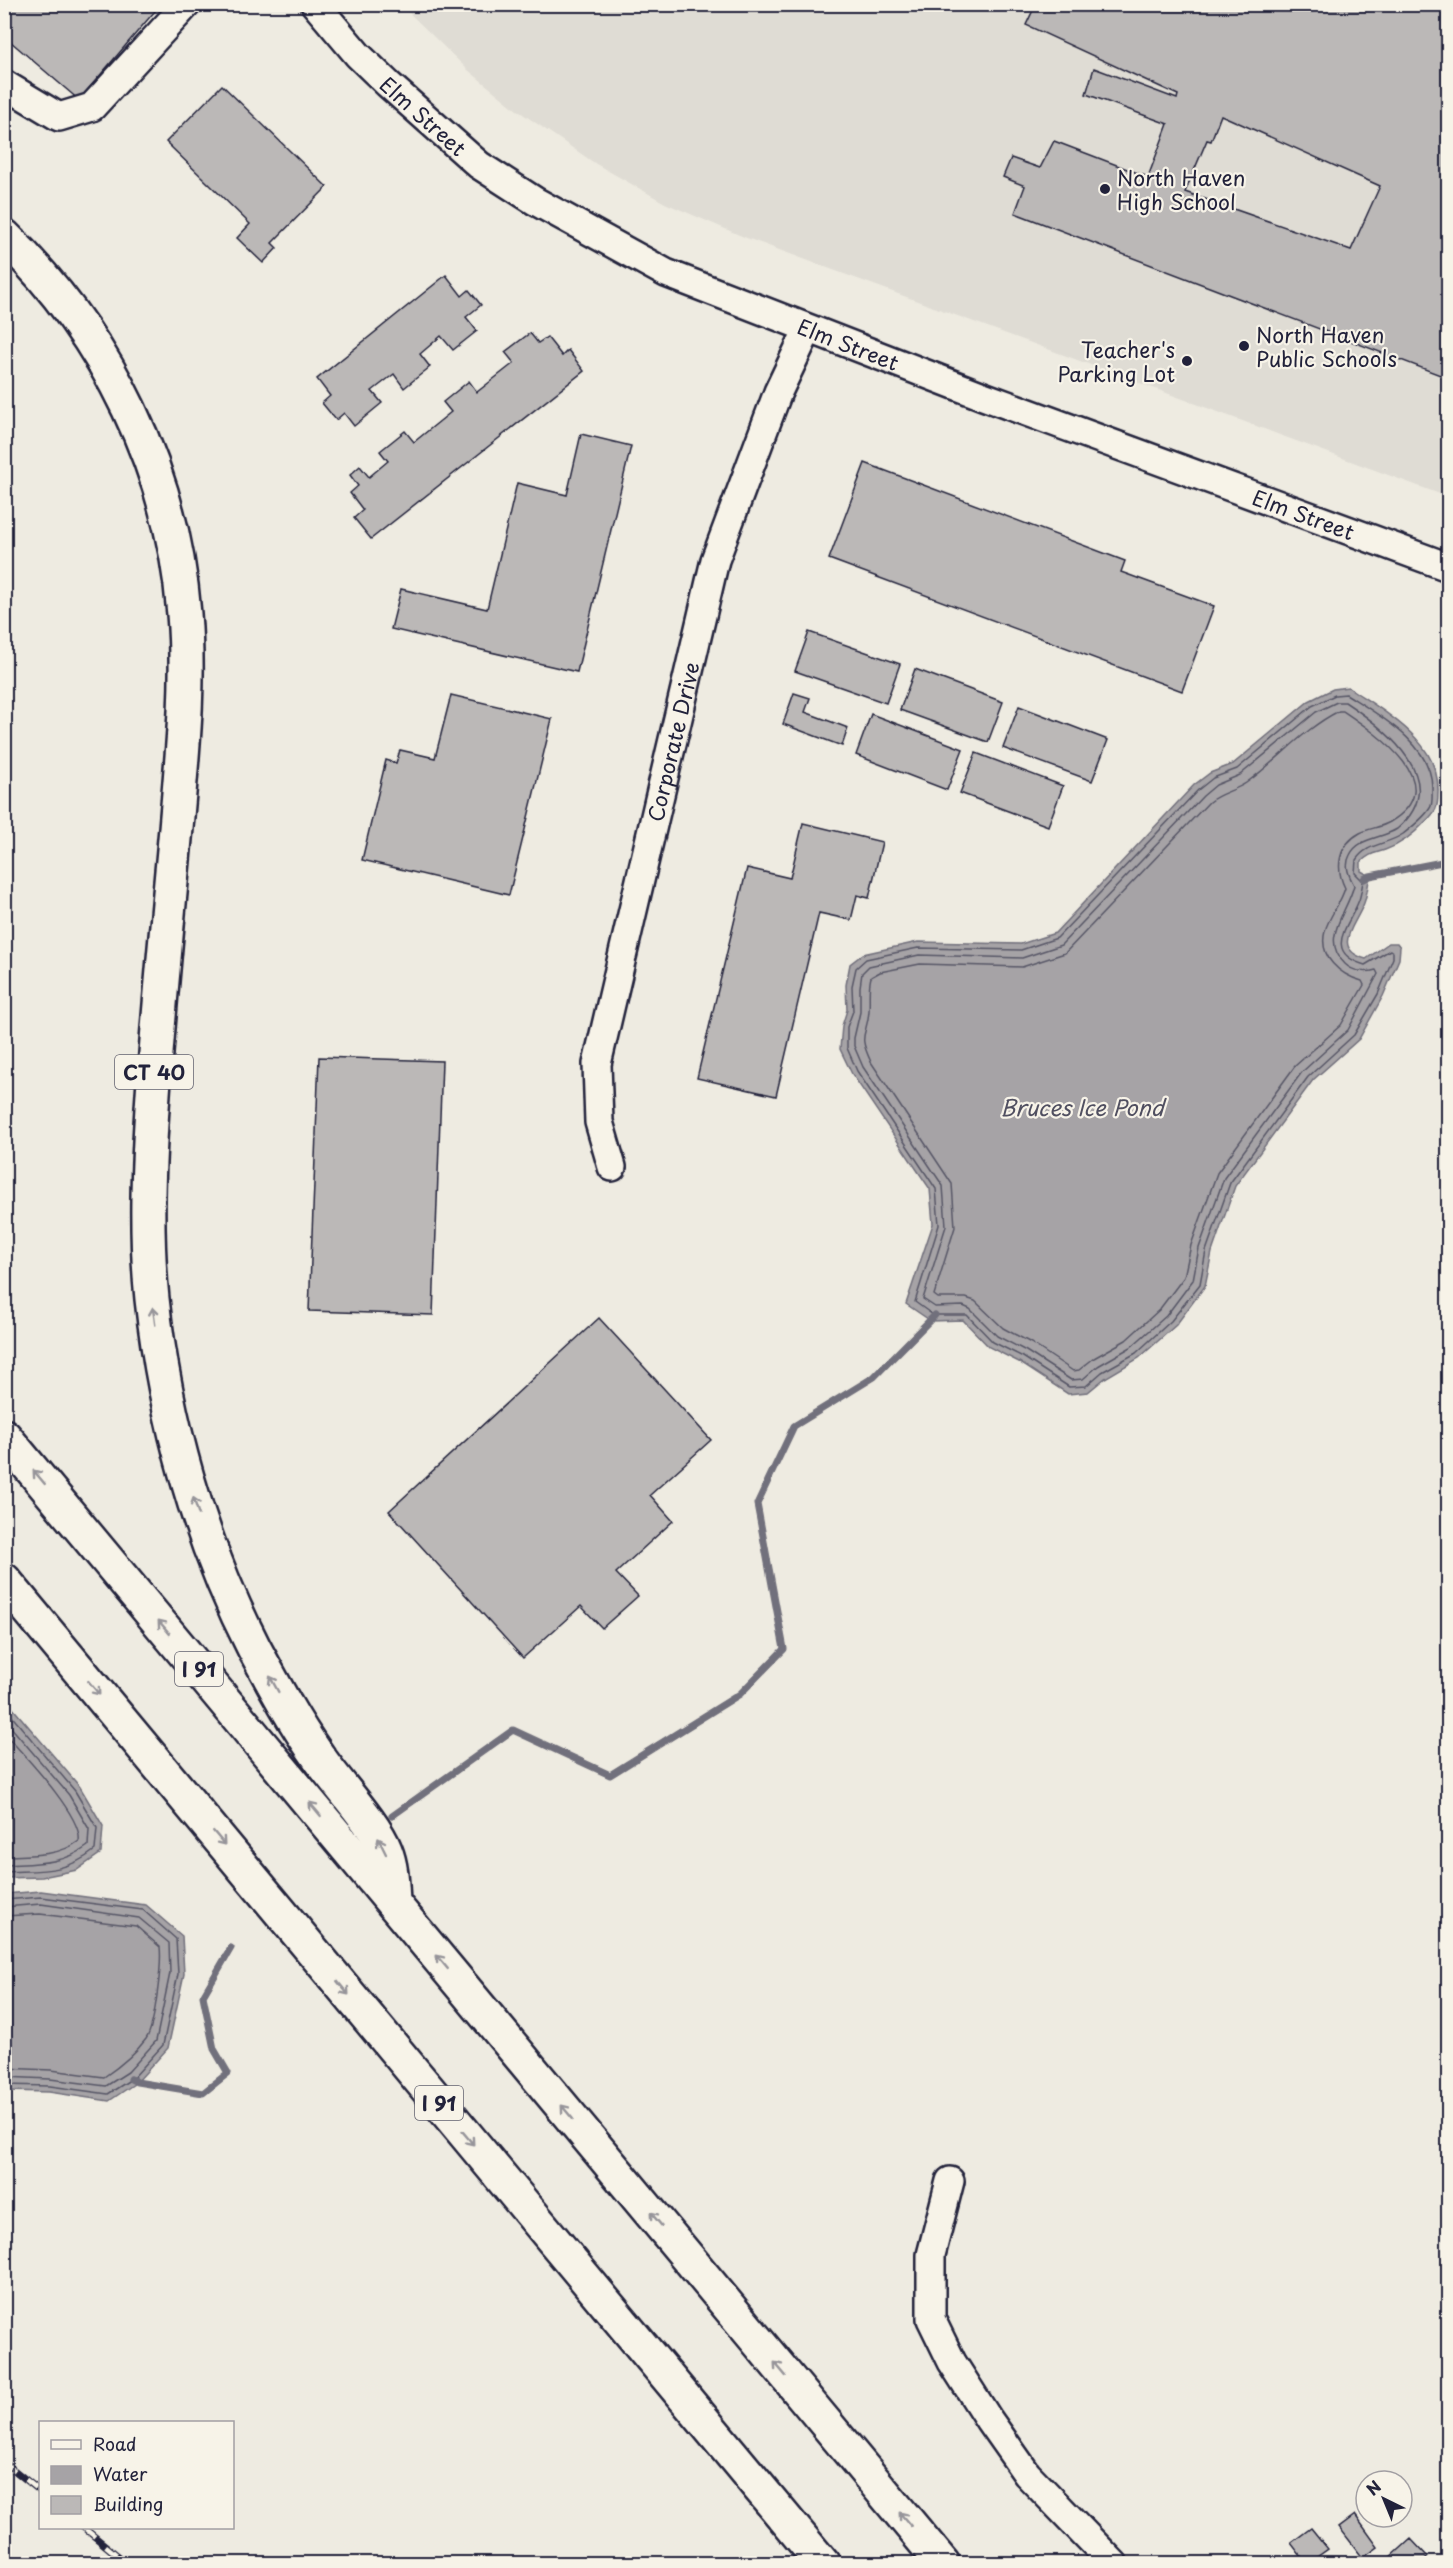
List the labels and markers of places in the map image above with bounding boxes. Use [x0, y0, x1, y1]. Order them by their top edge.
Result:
place label: North Haven High School [1117, 161, 1245, 217]
marker: North Haven High School [1098, 182, 1112, 196]
place label: North Haven Public Schools [1256, 318, 1397, 374]
place label: Teacher's Parking Lot [1058, 333, 1175, 389]
marker: North Haven Public Schools [1237, 339, 1251, 353]
marker: Teacher's Parking Lot [1180, 354, 1194, 368]

